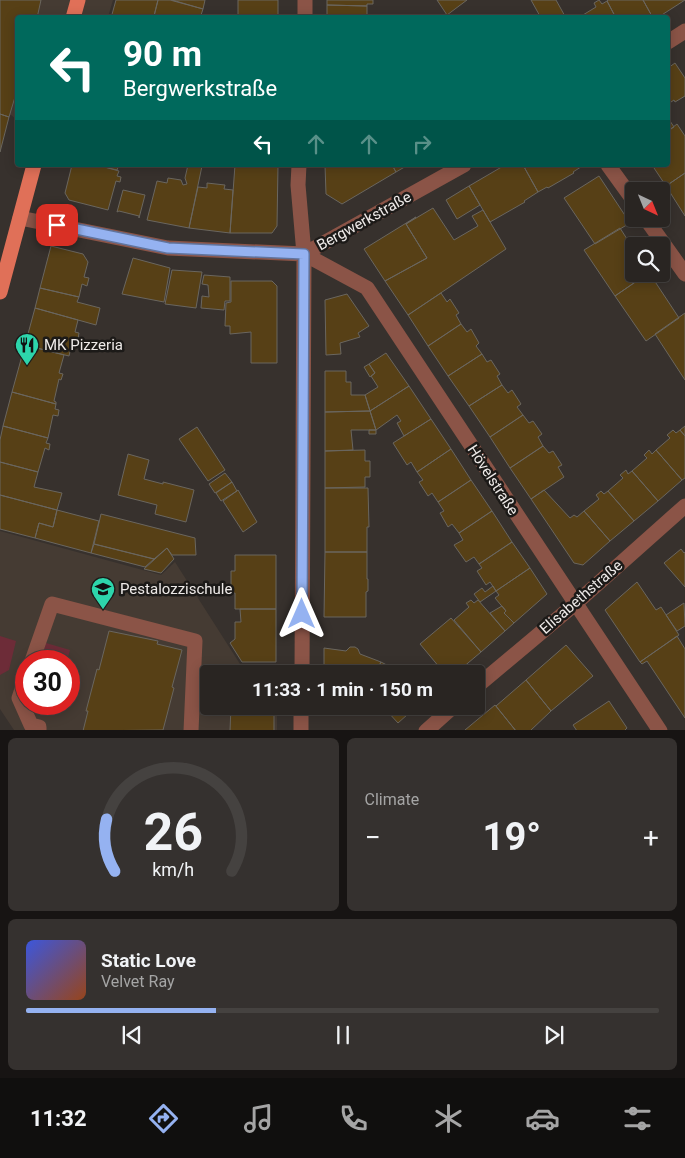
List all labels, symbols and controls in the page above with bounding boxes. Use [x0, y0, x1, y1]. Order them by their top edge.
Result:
text: 90 m [123, 34, 202, 75]
icon: left [40, 35, 105, 100]
text: Bergwerkstraße [123, 76, 277, 101]
icon: left [249, 130, 277, 158]
icon: ahead [302, 130, 330, 158]
icon: ahead [355, 130, 383, 158]
icon: right [408, 130, 436, 158]
north arrow [625, 182, 670, 228]
map controls [625, 182, 670, 282]
street label: Bergwerkstraße [314, 188, 414, 254]
pin [36, 204, 78, 246]
icon: arrive [43, 211, 71, 239]
button: search [625, 237, 670, 282]
restaurant icon: MK Pizzeria [14, 332, 40, 366]
place label: MK Pizzeria [44, 336, 123, 354]
street label: Hövelstraße [464, 441, 522, 519]
street label: Elisabethstraße [536, 556, 626, 638]
school or university icon: Pestalozzischule [90, 576, 116, 610]
place label: Pestalozzischule [120, 580, 233, 598]
position arrow [275, 587, 327, 639]
speed limit sign: 30 [15, 650, 80, 715]
text: 11:33 · 1 min · 150 m [252, 678, 433, 701]
text: Climate [365, 790, 419, 809]
text: 26 [143, 802, 203, 863]
text: 19° [483, 815, 541, 859]
text: − [365, 821, 381, 854]
text: + [643, 821, 659, 854]
text: km/h [152, 859, 194, 880]
text: Static Love [101, 949, 196, 972]
text: Velvet Ray [101, 972, 175, 991]
icon: previous [118, 1021, 146, 1049]
icon: pause [329, 1021, 357, 1049]
icon: next [540, 1021, 568, 1049]
icon: directions [146, 1101, 181, 1136]
icon: music [241, 1101, 276, 1136]
icon: phone [336, 1101, 371, 1136]
icon: climate [431, 1101, 466, 1136]
icon: car [525, 1101, 560, 1136]
icon: filters [620, 1101, 655, 1136]
text: 11:32 [30, 1106, 87, 1131]

